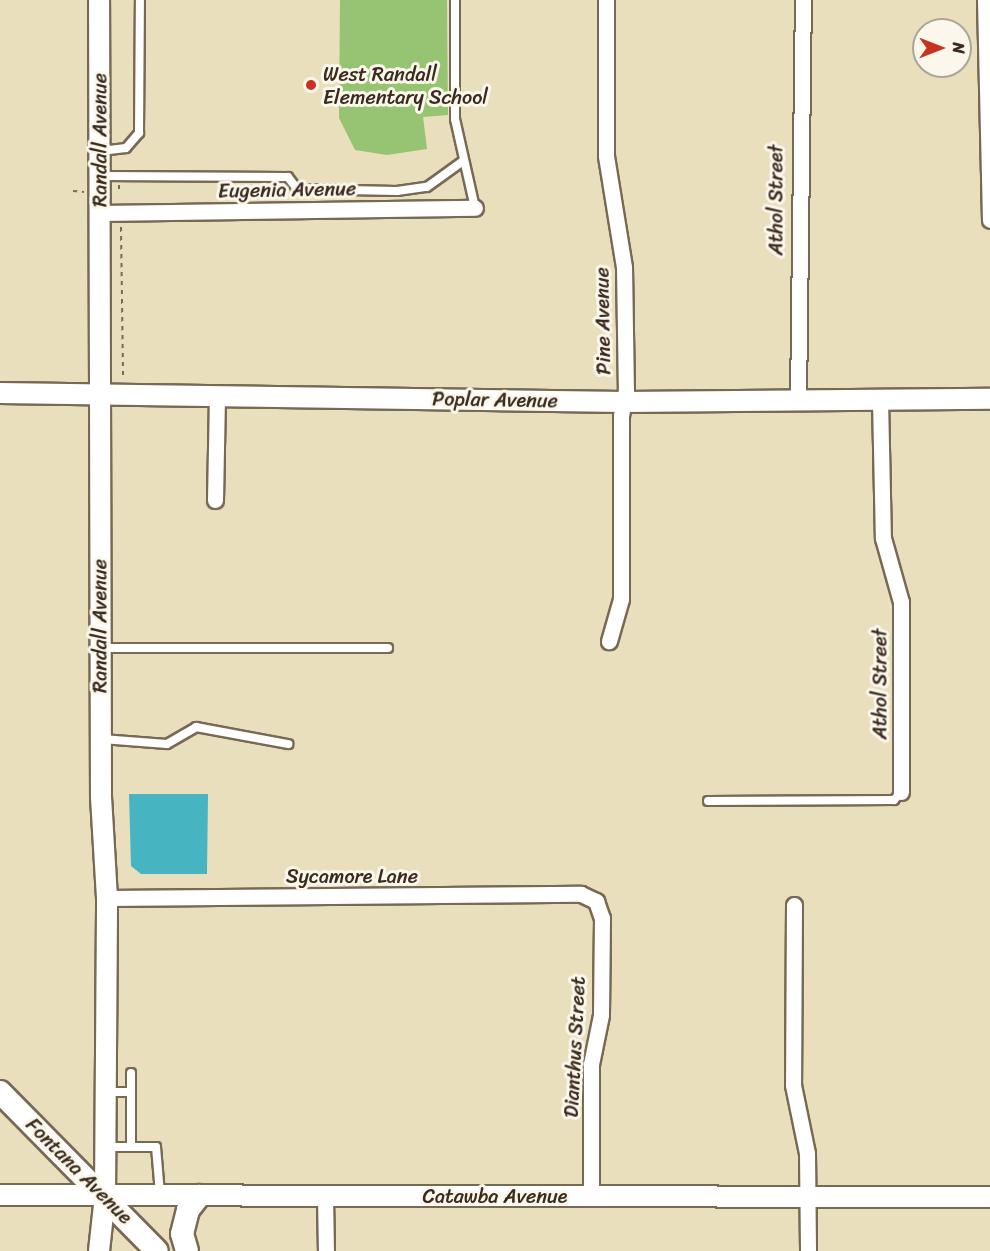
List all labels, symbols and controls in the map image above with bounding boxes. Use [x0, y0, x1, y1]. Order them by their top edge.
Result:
north arrow [912, 18, 972, 78]
text: N [944, 42, 973, 54]
place label: West Randall Elementary School [323, 62, 488, 109]
street label: Randall Avenue [88, 73, 112, 207]
marker: West Randall Elementary School [304, 78, 318, 92]
street label: Athol Street [764, 144, 788, 256]
street label: Eugenia Avenue [218, 177, 356, 203]
street label: Pine Avenue [590, 267, 616, 375]
street label: Poplar Avenue [432, 387, 558, 413]
street label: Randall Avenue [88, 559, 112, 693]
street label: Athol Street [868, 628, 892, 740]
street label: Sycamore Lane [286, 864, 418, 888]
street label: Dianthus Street [559, 976, 591, 1118]
street label: Fontana Avenue [21, 1113, 137, 1229]
street label: Catawba Avenue [423, 1184, 567, 1208]

